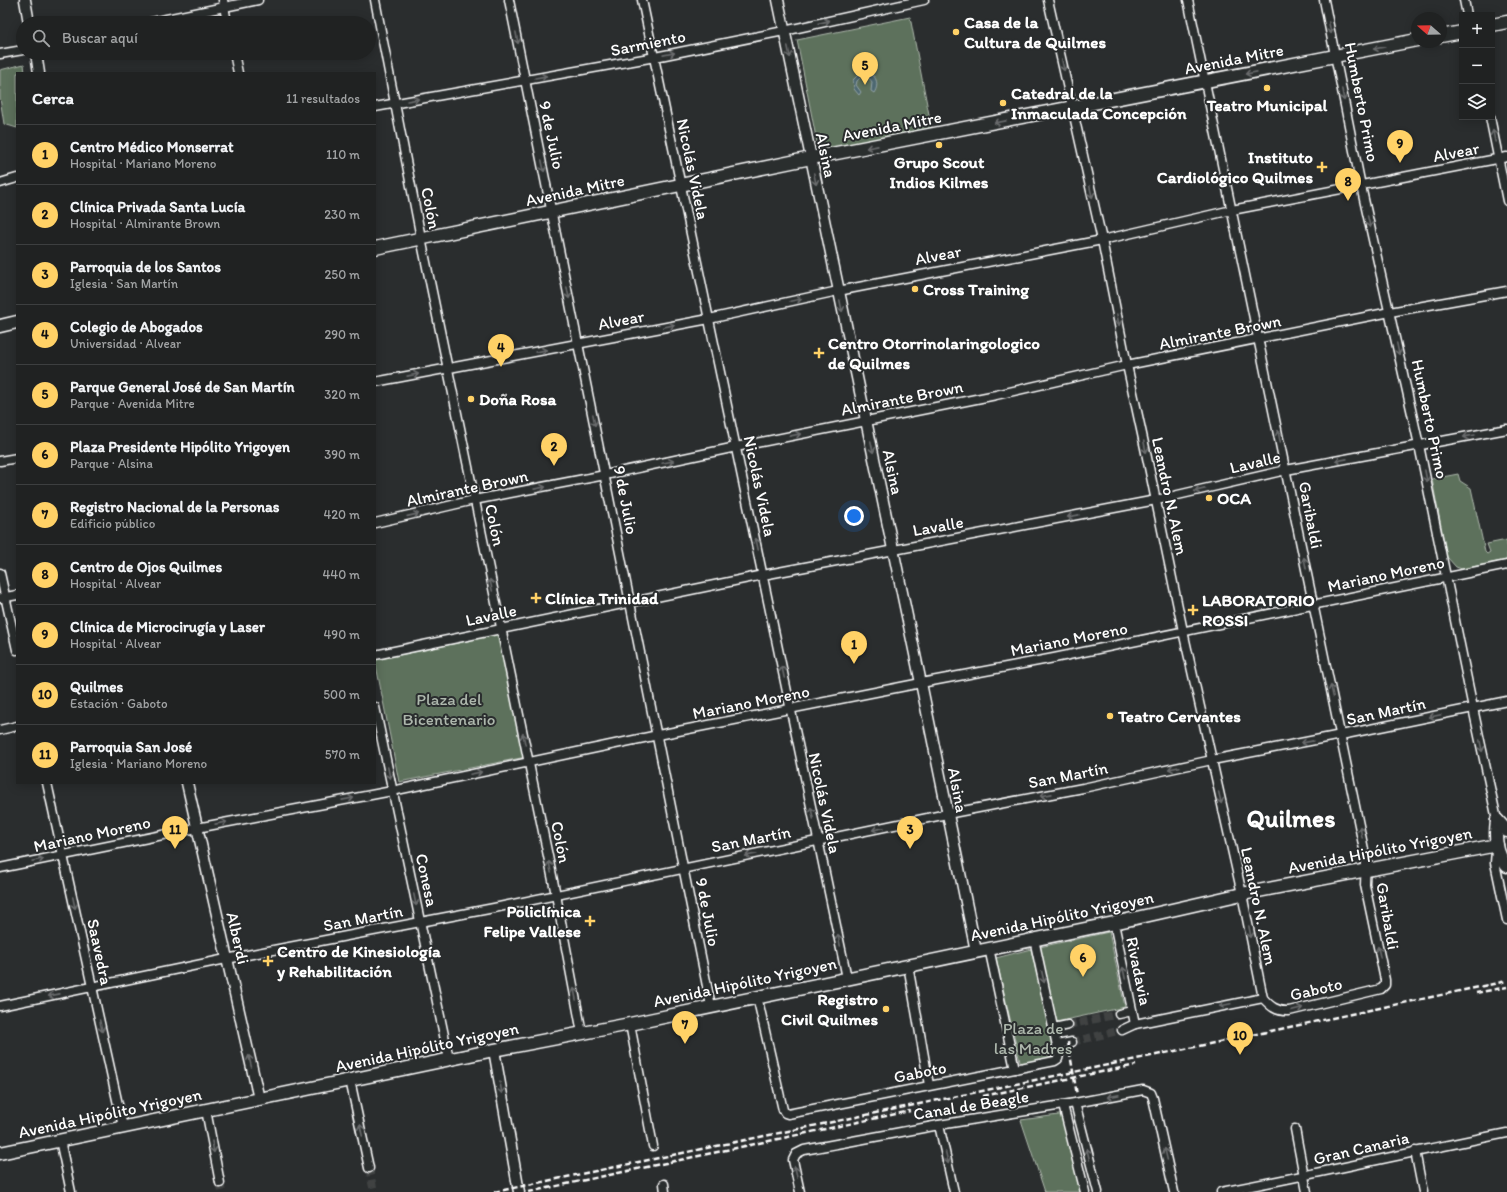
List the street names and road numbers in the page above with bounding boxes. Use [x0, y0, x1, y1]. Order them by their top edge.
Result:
street label: Sarmiento [609, 26, 687, 60]
street label: Avenida Mitre [1183, 40, 1285, 78]
street label: Humberto Primo [1341, 41, 1383, 163]
street label: 9 de Julio [535, 99, 569, 171]
street label: Avenida Mitre [841, 107, 943, 145]
street label: Nicolás Videla [673, 117, 713, 221]
street label: Alsina [811, 131, 841, 179]
street label: Alvear [1431, 138, 1481, 166]
street label: Avenida Mitre [524, 170, 626, 210]
street label: Colón [417, 185, 445, 231]
street label: Alvear [913, 241, 963, 269]
street label: Alvear [596, 306, 646, 334]
street label: Almirante Brown [1157, 310, 1283, 354]
street label: Humberto Primo [1408, 358, 1452, 480]
street label: Almirante Brown [839, 376, 965, 420]
street label: Nicolás Videla [740, 434, 780, 538]
street label: Leandro N. Alem [1148, 435, 1192, 557]
street label: Lavalle [1228, 446, 1282, 478]
street label: Alsina [878, 448, 908, 496]
street label: 9 de Julio [610, 464, 642, 536]
street label: Almirante Brown [404, 465, 530, 511]
street label: Garibaldi [1295, 480, 1327, 550]
street label: Colón [481, 502, 509, 548]
street label: Lavalle [911, 512, 965, 540]
street label: Mariano Moreno [1326, 552, 1446, 596]
street label: Lavalle [464, 600, 518, 630]
street label: Mariano Moreno [1009, 618, 1129, 660]
street label: Mariano Moreno [691, 681, 811, 723]
street label: San Martín [1344, 693, 1428, 729]
street label: Nicolás Videla [805, 751, 845, 855]
street label: San Martín [1026, 757, 1110, 793]
street label: Alsina [944, 766, 972, 814]
street label: Mariano Moreno [32, 812, 152, 856]
street label: Colón [547, 819, 575, 865]
street label: San Martín [709, 821, 793, 857]
street label: Avenida Hipólito Yrigoyen [1286, 822, 1474, 878]
street label: Leandro N. Alem [1237, 845, 1281, 967]
street label: Conesa [412, 852, 442, 909]
street label: 9 de Julio [692, 876, 724, 948]
street label: Garibaldi [1372, 881, 1404, 951]
street label: Avenida Hipólito Yrigoyen [968, 887, 1156, 945]
street label: San Martín [321, 900, 405, 936]
street label: Alberdi [222, 910, 254, 966]
street label: Saavedra [83, 917, 117, 987]
street label: Rivadavia [1122, 935, 1156, 1007]
street label: Avenida Hipólito Yrigoyen [651, 953, 839, 1011]
street label: Gaboto [1288, 973, 1344, 1005]
street label: Avenida Hipólito Yrigoyen [333, 1018, 521, 1076]
street label: Gaboto [892, 1057, 948, 1087]
street label: Avenida Hipólito Yrigoyen [16, 1084, 204, 1142]
street label: Canal de Beagle [912, 1086, 1030, 1124]
street label: Gran Canaria [1311, 1127, 1411, 1169]

